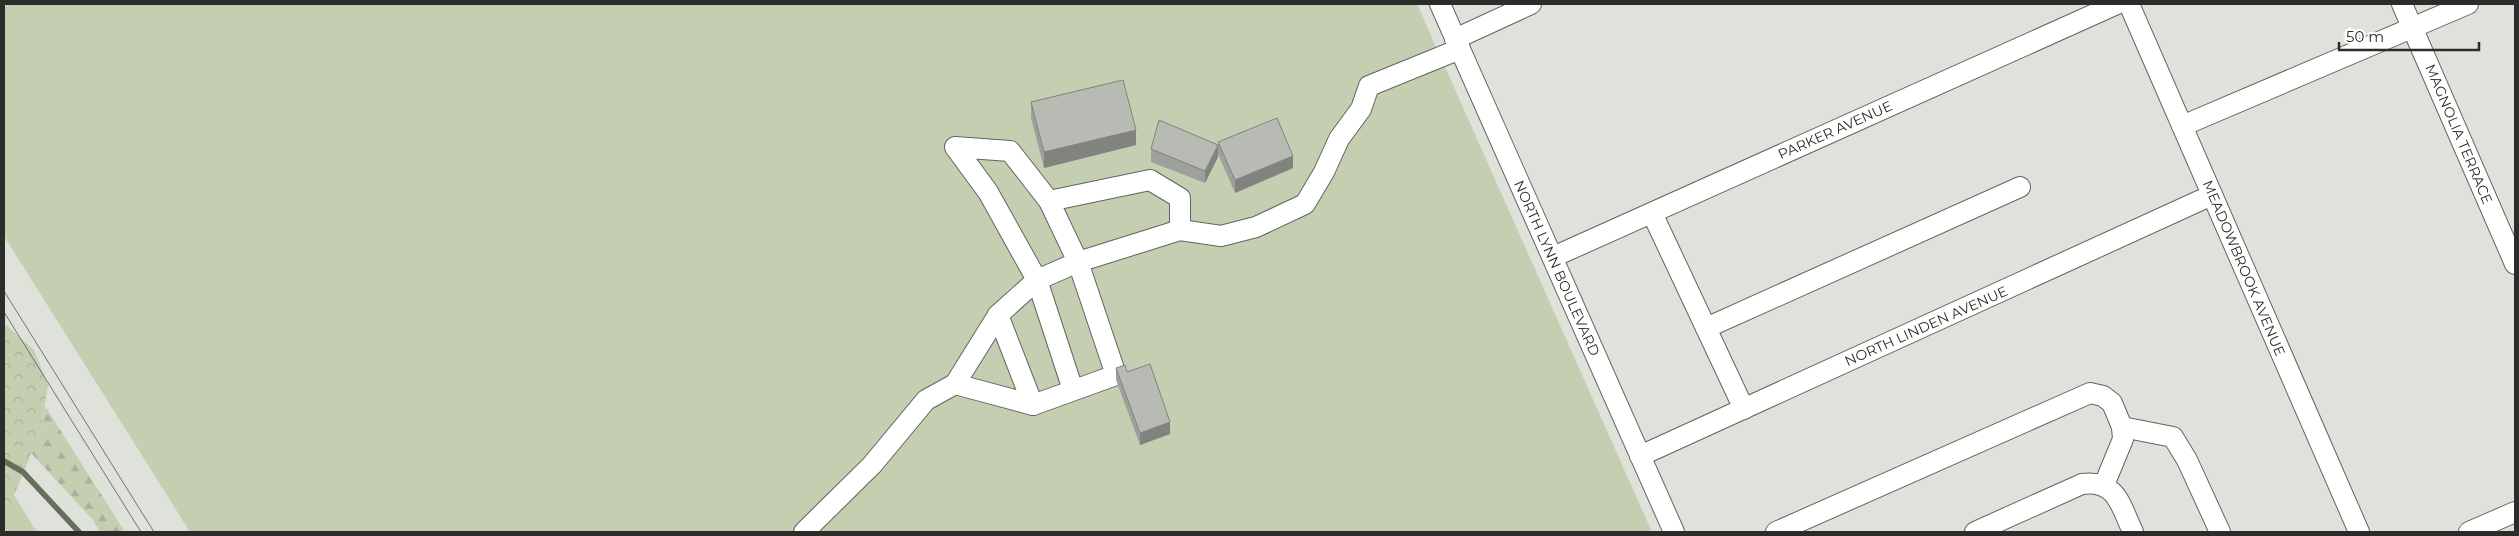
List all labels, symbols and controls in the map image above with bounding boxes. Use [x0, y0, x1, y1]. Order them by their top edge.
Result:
scale bar [2339, 20, 2479, 52]
text: 50 m [2346, 27, 2384, 46]
street label: MAGNOLIA TERRACE [2421, 61, 2497, 207]
street label: PARKER AVENUE [1775, 97, 1895, 163]
street label: NORTH LYNN BOULEVARD [1510, 177, 1604, 359]
street label: MEADOWBROOK AVENUE [2199, 177, 2289, 359]
street label: NORTH LINDEN AVENUE [1842, 282, 2010, 370]

